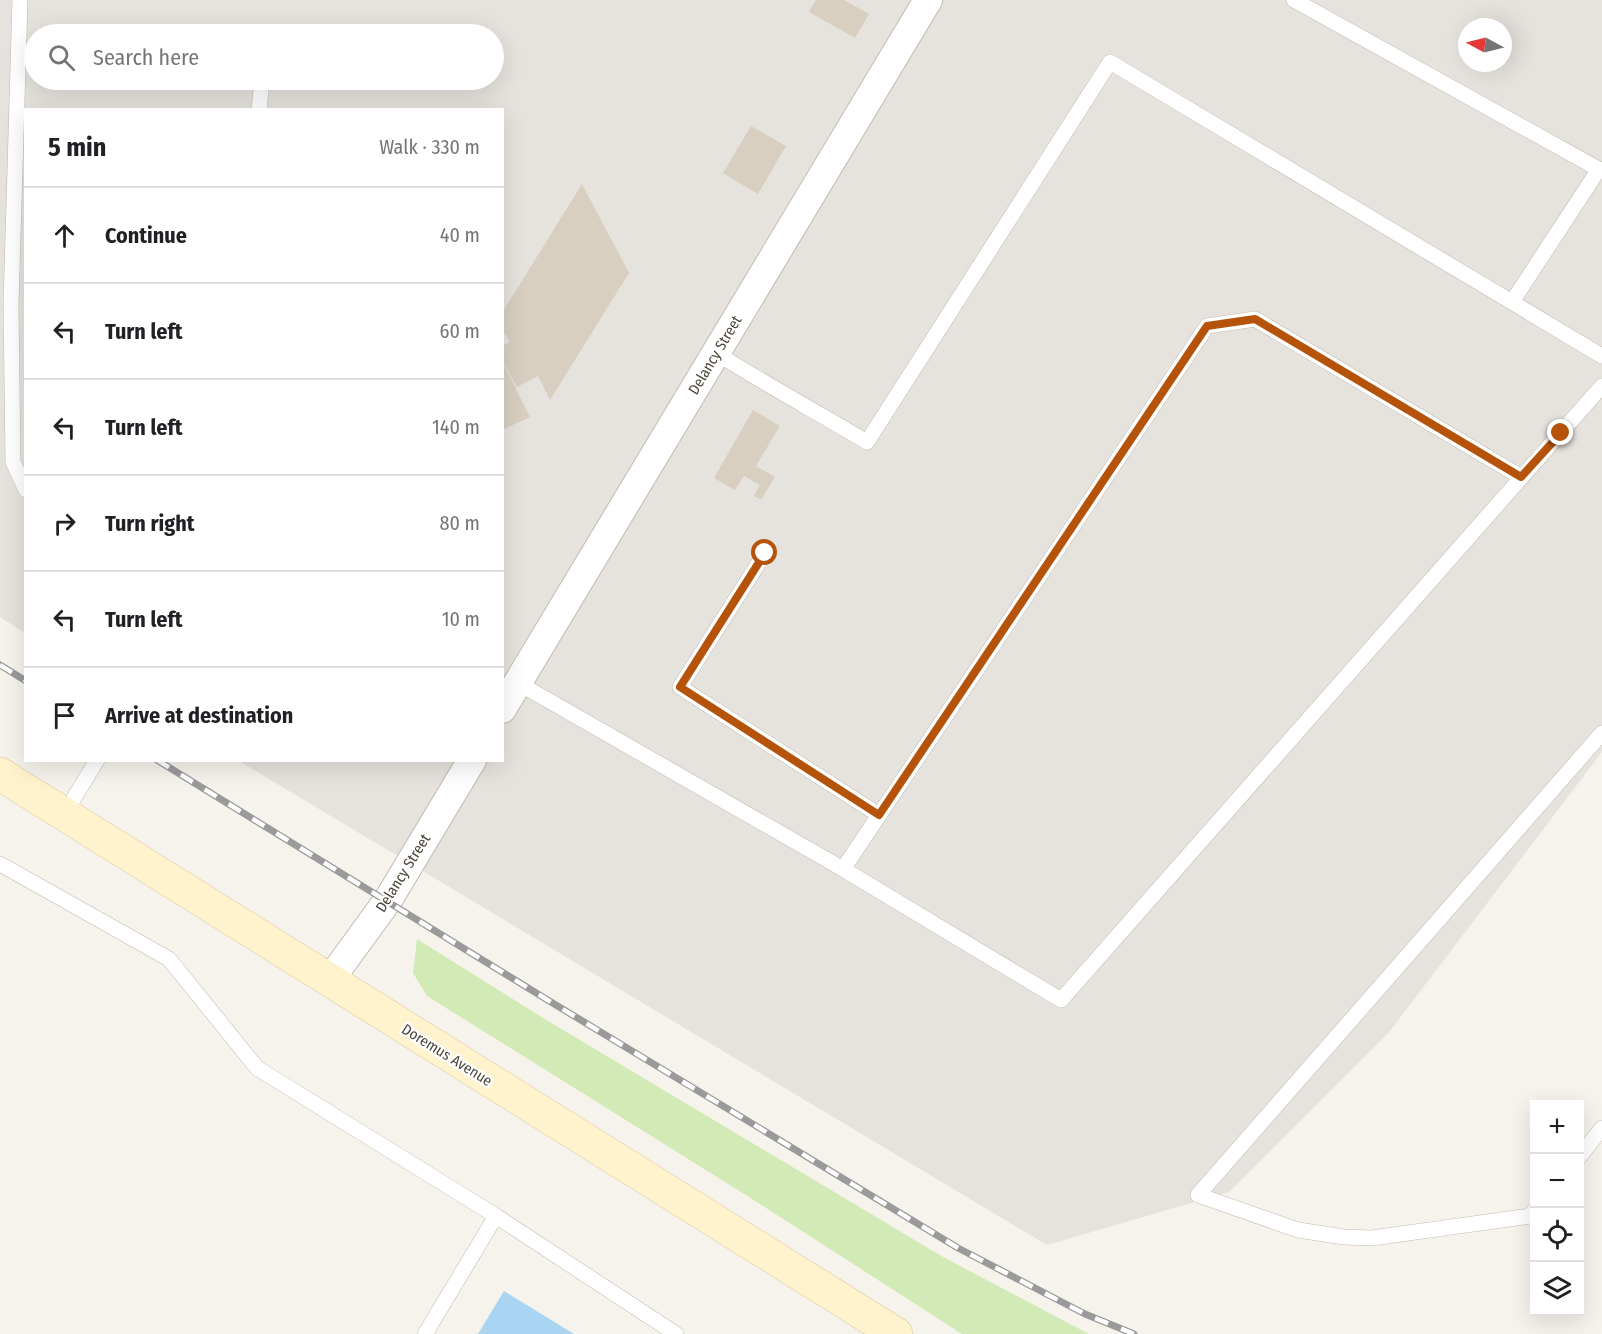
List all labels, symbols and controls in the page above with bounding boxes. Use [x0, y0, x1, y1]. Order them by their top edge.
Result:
north arrow [1458, 18, 1512, 72]
search box [24, 24, 504, 90]
icon: search [45, 41, 78, 74]
text: Search here [93, 44, 199, 71]
text: 5 min [48, 132, 106, 163]
text: Walk · 330 m [379, 135, 480, 159]
icon: ahead [48, 219, 81, 252]
text: Continue [105, 222, 187, 249]
text: 40 m [440, 223, 480, 247]
street label: Delancy Street [684, 312, 746, 398]
icon: left [48, 315, 81, 348]
text: Turn left [105, 318, 183, 345]
text: 60 m [440, 319, 480, 343]
icon: left [48, 411, 81, 444]
text: Turn left [105, 414, 183, 441]
text: 140 m [432, 415, 480, 439]
route end [1547, 419, 1573, 445]
icon: right [48, 507, 81, 540]
text: Turn right [105, 510, 194, 537]
text: 80 m [440, 511, 480, 535]
route start [751, 539, 777, 565]
icon: left [48, 603, 81, 636]
text: Turn left [105, 606, 183, 633]
text: 10 m [442, 607, 480, 631]
icon: arrive [48, 699, 81, 732]
text: Arrive at destination [105, 702, 293, 729]
street label: Delancy Street [372, 831, 434, 915]
street label: Doremus Avenue [398, 1020, 496, 1090]
map controls [1530, 1100, 1584, 1316]
button: + [1530, 1100, 1584, 1154]
button: − [1530, 1154, 1584, 1208]
button: locate [1530, 1208, 1584, 1262]
button: layers [1530, 1262, 1584, 1316]

